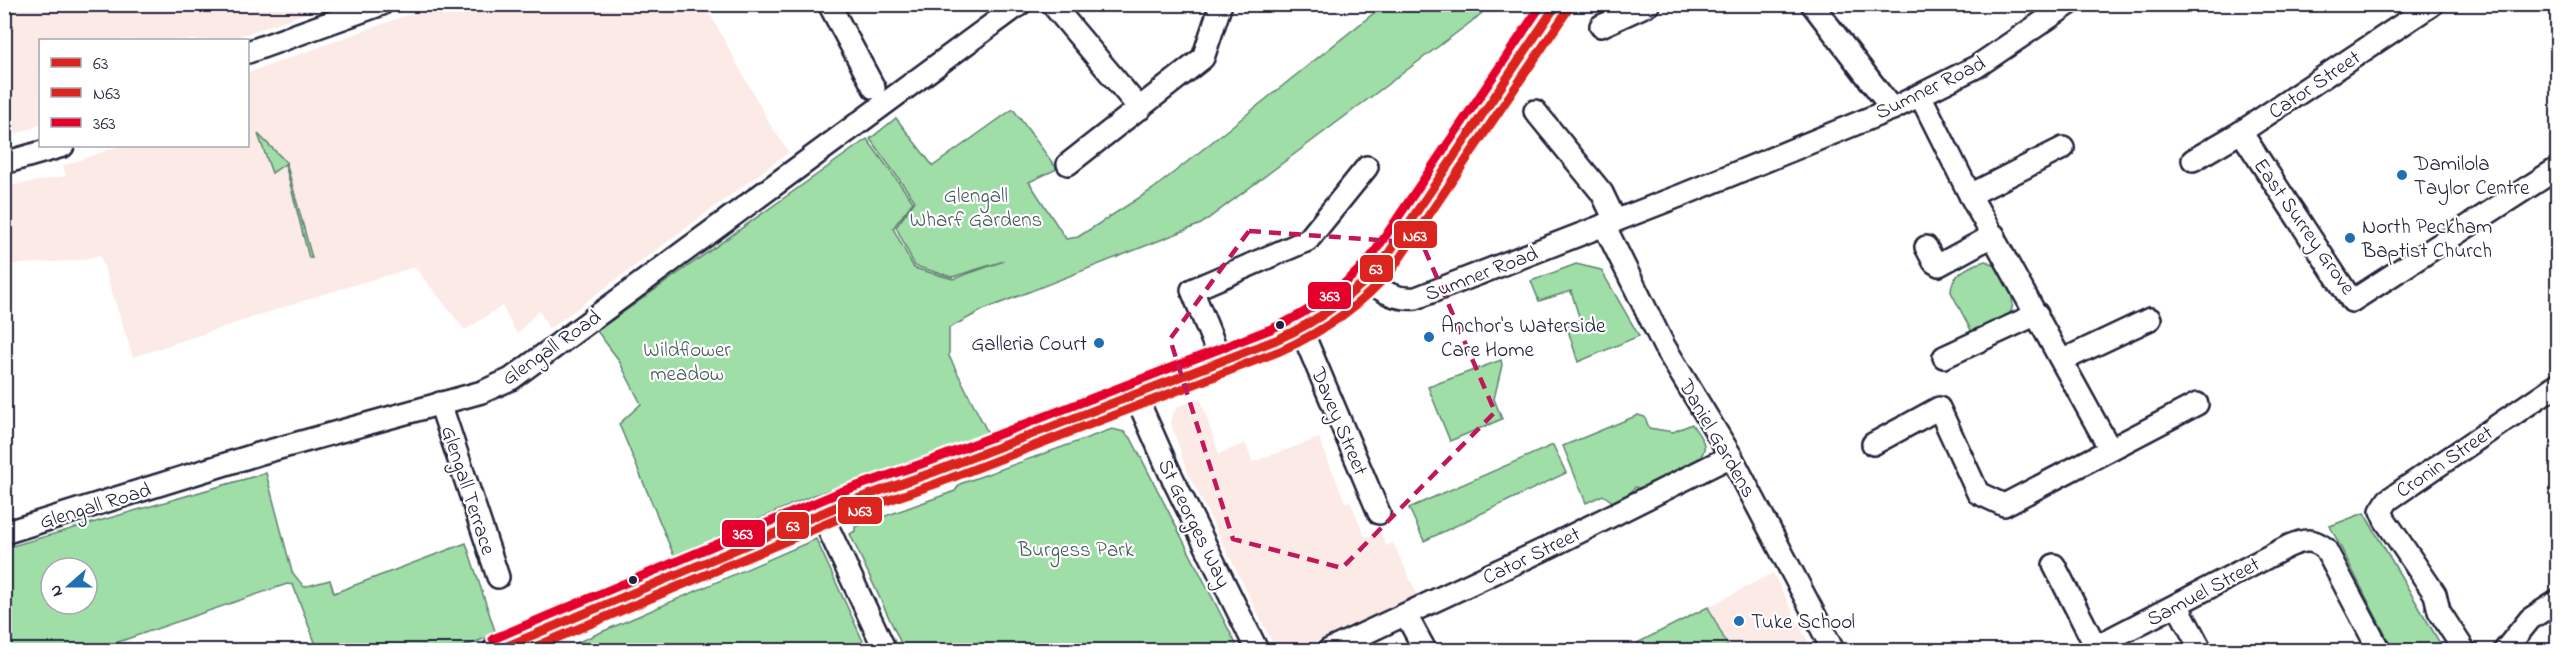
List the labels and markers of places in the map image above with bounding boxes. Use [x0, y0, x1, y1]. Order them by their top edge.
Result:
place label: Damilola Taylor Centre [2413, 150, 2530, 206]
marker: Damilola Taylor Centre [2395, 168, 2409, 182]
place label: North Peckham Baptist Church [2361, 213, 2492, 267]
marker: North Peckham Baptist Church [2343, 231, 2357, 245]
place label: Anchor's Waterside Care Home [1441, 312, 1606, 366]
unlabelled marker [1274, 319, 1286, 331]
place label: Galleria Court [971, 330, 1087, 360]
marker: Anchor's Waterside Care Home [1422, 330, 1436, 344]
marker: Galleria Court [1092, 336, 1106, 350]
unlabelled marker [627, 574, 639, 586]
place label: Tuke School [1751, 608, 1855, 638]
marker: Tuke School [1732, 614, 1746, 628]

